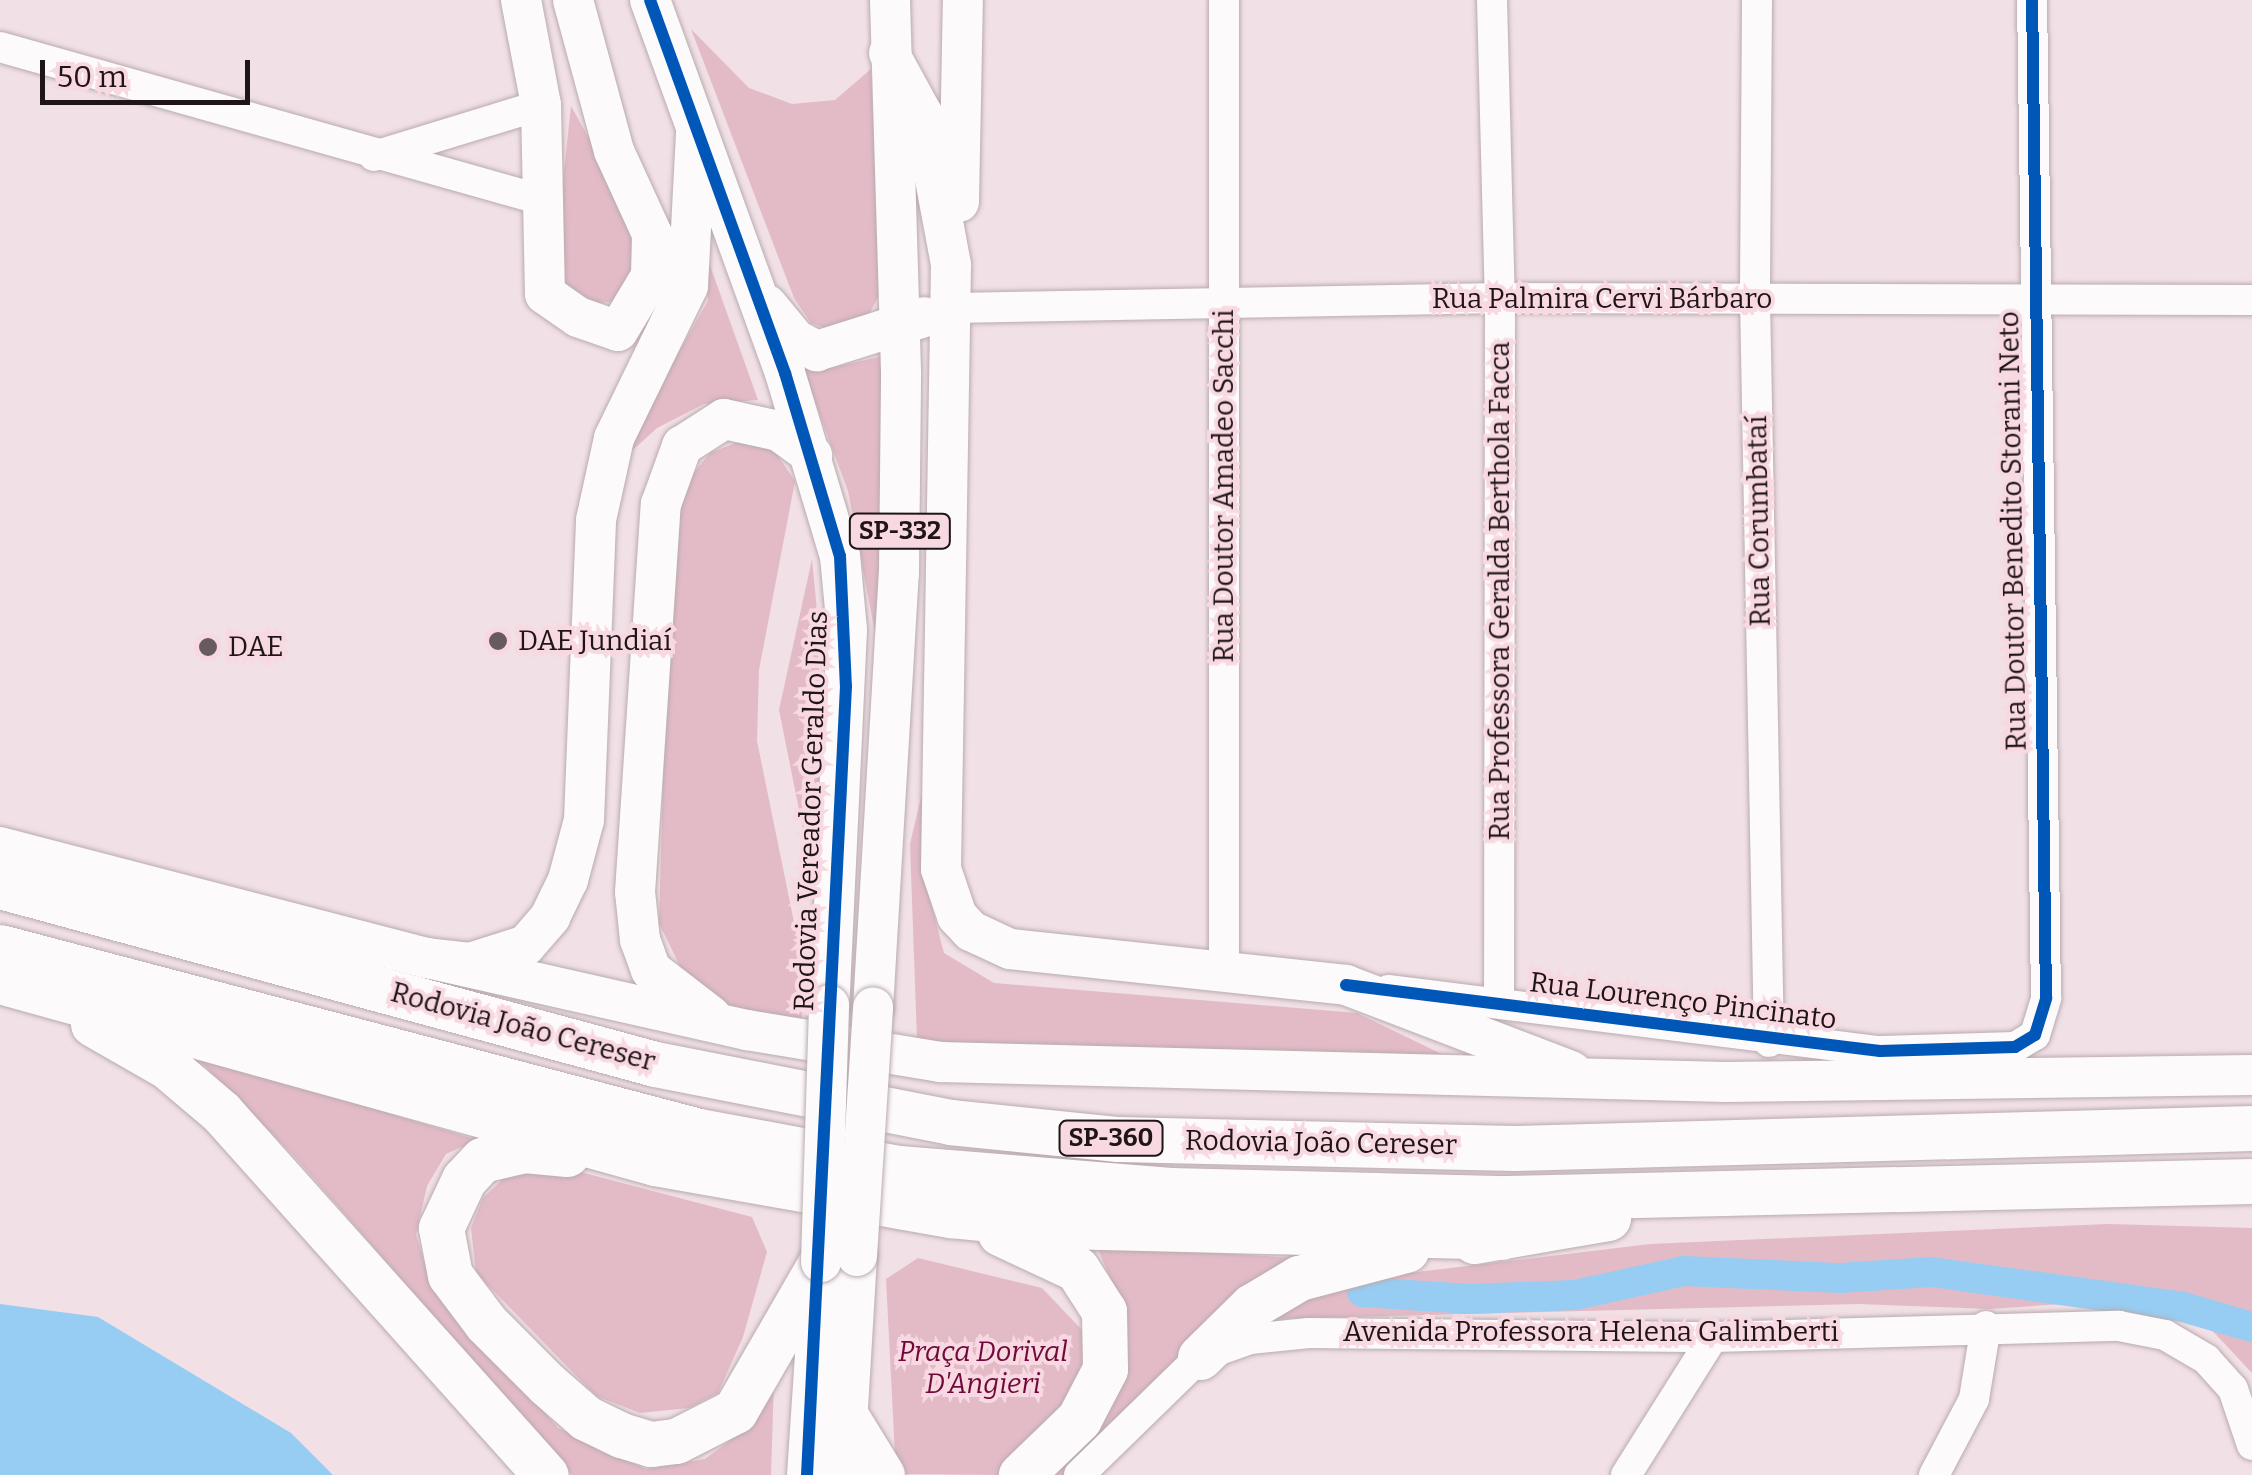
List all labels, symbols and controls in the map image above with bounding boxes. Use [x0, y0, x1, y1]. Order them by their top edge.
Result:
scale bar [45, 40, 255, 102]
text: 50 m [57, 59, 127, 95]
street label: Rua Palmira Cervi Bárbaro [1432, 282, 1772, 316]
street label: Rua Doutor Amadeo Sacchi [1207, 309, 1241, 663]
street label: Rua Doutor Benedito Storani Neto [1992, 311, 2034, 751]
street label: Rua Professora Geralda Berthola Facca [1483, 341, 1517, 841]
street label: Rua Corumbataí [1740, 415, 1778, 627]
road number: SP-332 [848, 511, 952, 551]
street label: Rodovia Vereador Geraldo Dias [787, 610, 835, 1012]
place label: DAE Jundiaí [518, 624, 672, 658]
place label: DAE [228, 630, 284, 664]
marker: DAE Jundiaí [487, 630, 509, 652]
marker: DAE [197, 636, 219, 658]
street label: Rua Lourenço Pincinato [1528, 966, 1838, 1036]
street label: Rodovia João Cereser [387, 976, 659, 1078]
road number: SP-360 [1058, 1118, 1164, 1158]
street label: Rodovia João Cereser [1185, 1124, 1457, 1162]
street label: Avenida Professora Helena Galimberti [1343, 1315, 1839, 1349]
park label: Praça Dorival D'Angieri [898, 1335, 1068, 1401]

